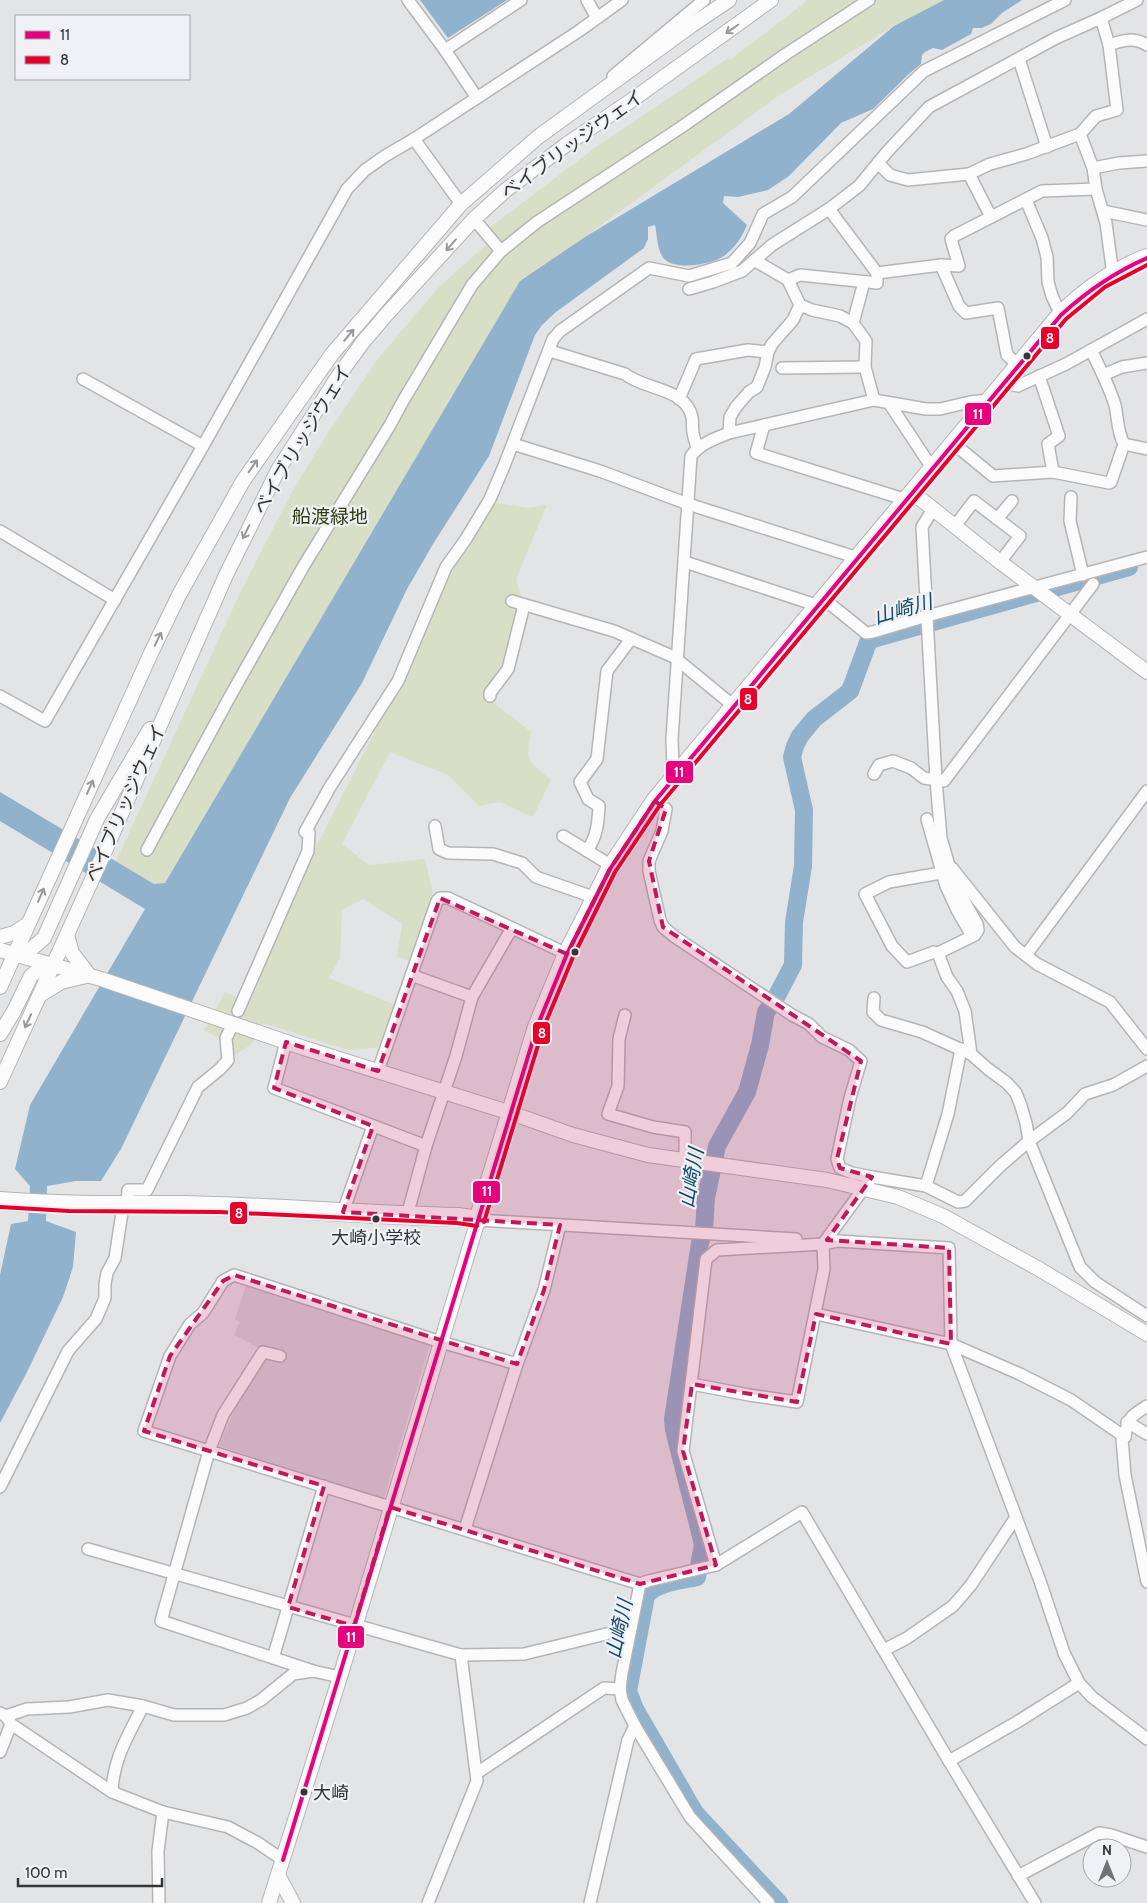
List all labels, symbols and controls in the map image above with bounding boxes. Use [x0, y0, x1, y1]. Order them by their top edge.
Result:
legend [15, 15, 190, 80]
one-way arrow [725, 24, 739, 34]
text: 11 [60, 26, 70, 44]
text: 8 [60, 51, 69, 69]
street label: ベイブリッジウェイ [496, 85, 648, 204]
one-way arrow [445, 238, 457, 251]
line badge: 8 [1040, 326, 1060, 350]
one-way arrow [343, 329, 354, 342]
text: 8 [1046, 329, 1054, 347]
unlabelled marker [1022, 351, 1032, 361]
street label: ベイブリッジウェイ [249, 360, 356, 518]
line badge: 11 [964, 402, 992, 426]
text: 11 [973, 405, 983, 423]
one-way arrow [248, 460, 258, 474]
park label: 船渡緑地 [292, 505, 368, 528]
one-way arrow [241, 525, 251, 540]
water label: 山崎川 [871, 589, 937, 629]
one-way arrow [153, 632, 163, 647]
line badge: 8 [739, 687, 758, 711]
text: 8 [744, 690, 752, 708]
street label: ベイブリッジウェイ [80, 720, 171, 886]
line badge: 11 [665, 760, 694, 784]
text: 11 [674, 763, 684, 781]
one-way arrow [86, 780, 96, 795]
one-way arrow [37, 888, 47, 903]
unlabelled marker [570, 947, 580, 957]
one-way arrow [23, 1013, 32, 1028]
line badge: 8 [532, 1021, 551, 1045]
text: 8 [538, 1024, 546, 1042]
water label: 山崎川 [674, 1144, 708, 1210]
line badge: 11 [472, 1180, 501, 1204]
text: 11 [482, 1182, 492, 1200]
line badge: 8 [229, 1201, 248, 1225]
text: 8 [235, 1204, 243, 1222]
marker: 大崎小学校 [371, 1214, 381, 1224]
place label: 大崎小学校 [331, 1227, 421, 1249]
water label: 山崎川 [601, 1595, 637, 1661]
line badge: 11 [337, 1625, 365, 1649]
text: 11 [346, 1628, 356, 1646]
place label: 大崎 [313, 1782, 349, 1804]
marker: 大崎 [299, 1787, 309, 1797]
north arrow [1082, 1838, 1132, 1888]
text: N [1102, 1841, 1112, 1859]
scale bar [18, 1856, 161, 1888]
text: 100 m [25, 1864, 67, 1882]

